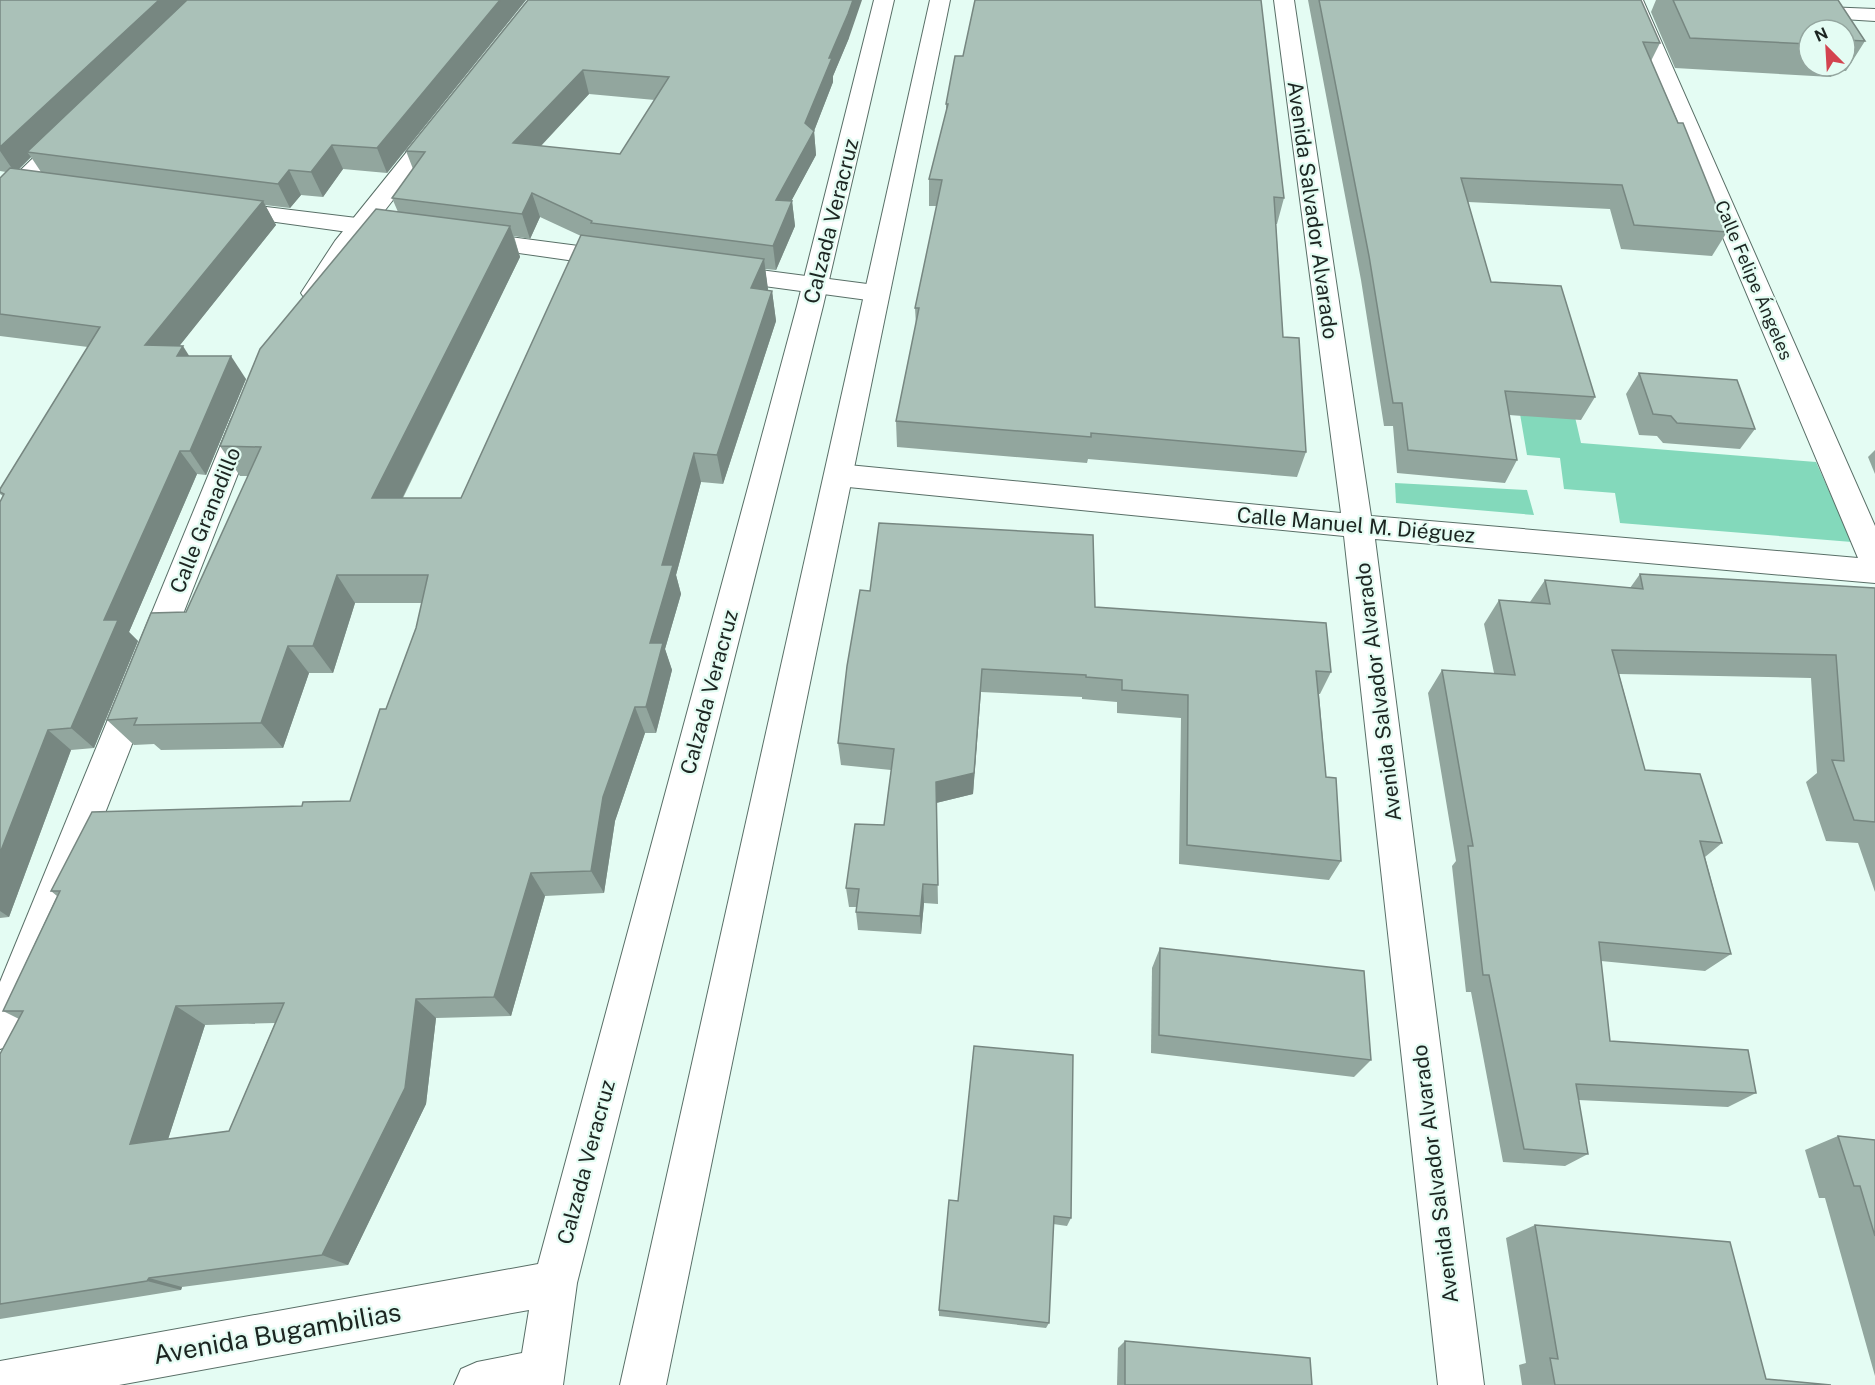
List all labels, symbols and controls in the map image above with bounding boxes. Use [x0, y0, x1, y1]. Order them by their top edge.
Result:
north arrow [1797, 18, 1857, 78]
text: N [1812, 24, 1831, 46]
street label: Avenida Salvador Alvarado [1283, 79, 1343, 341]
street label: Calzada Veracruz [798, 136, 864, 306]
street label: Calle Felipe Ángeles [1711, 197, 1798, 363]
street label: Calle Granadillo [164, 443, 246, 597]
street label: Calle Manuel M. Diéguez [1236, 502, 1476, 548]
street label: Avenida Salvador Alvarado [1350, 561, 1406, 823]
street label: Calzada Veracruz [675, 607, 743, 777]
street label: Avenida Salvador Alvarado [1407, 1043, 1463, 1305]
street label: Calzada Veracruz [552, 1077, 620, 1247]
street label: Avenida Bugambilias [151, 1296, 403, 1370]

